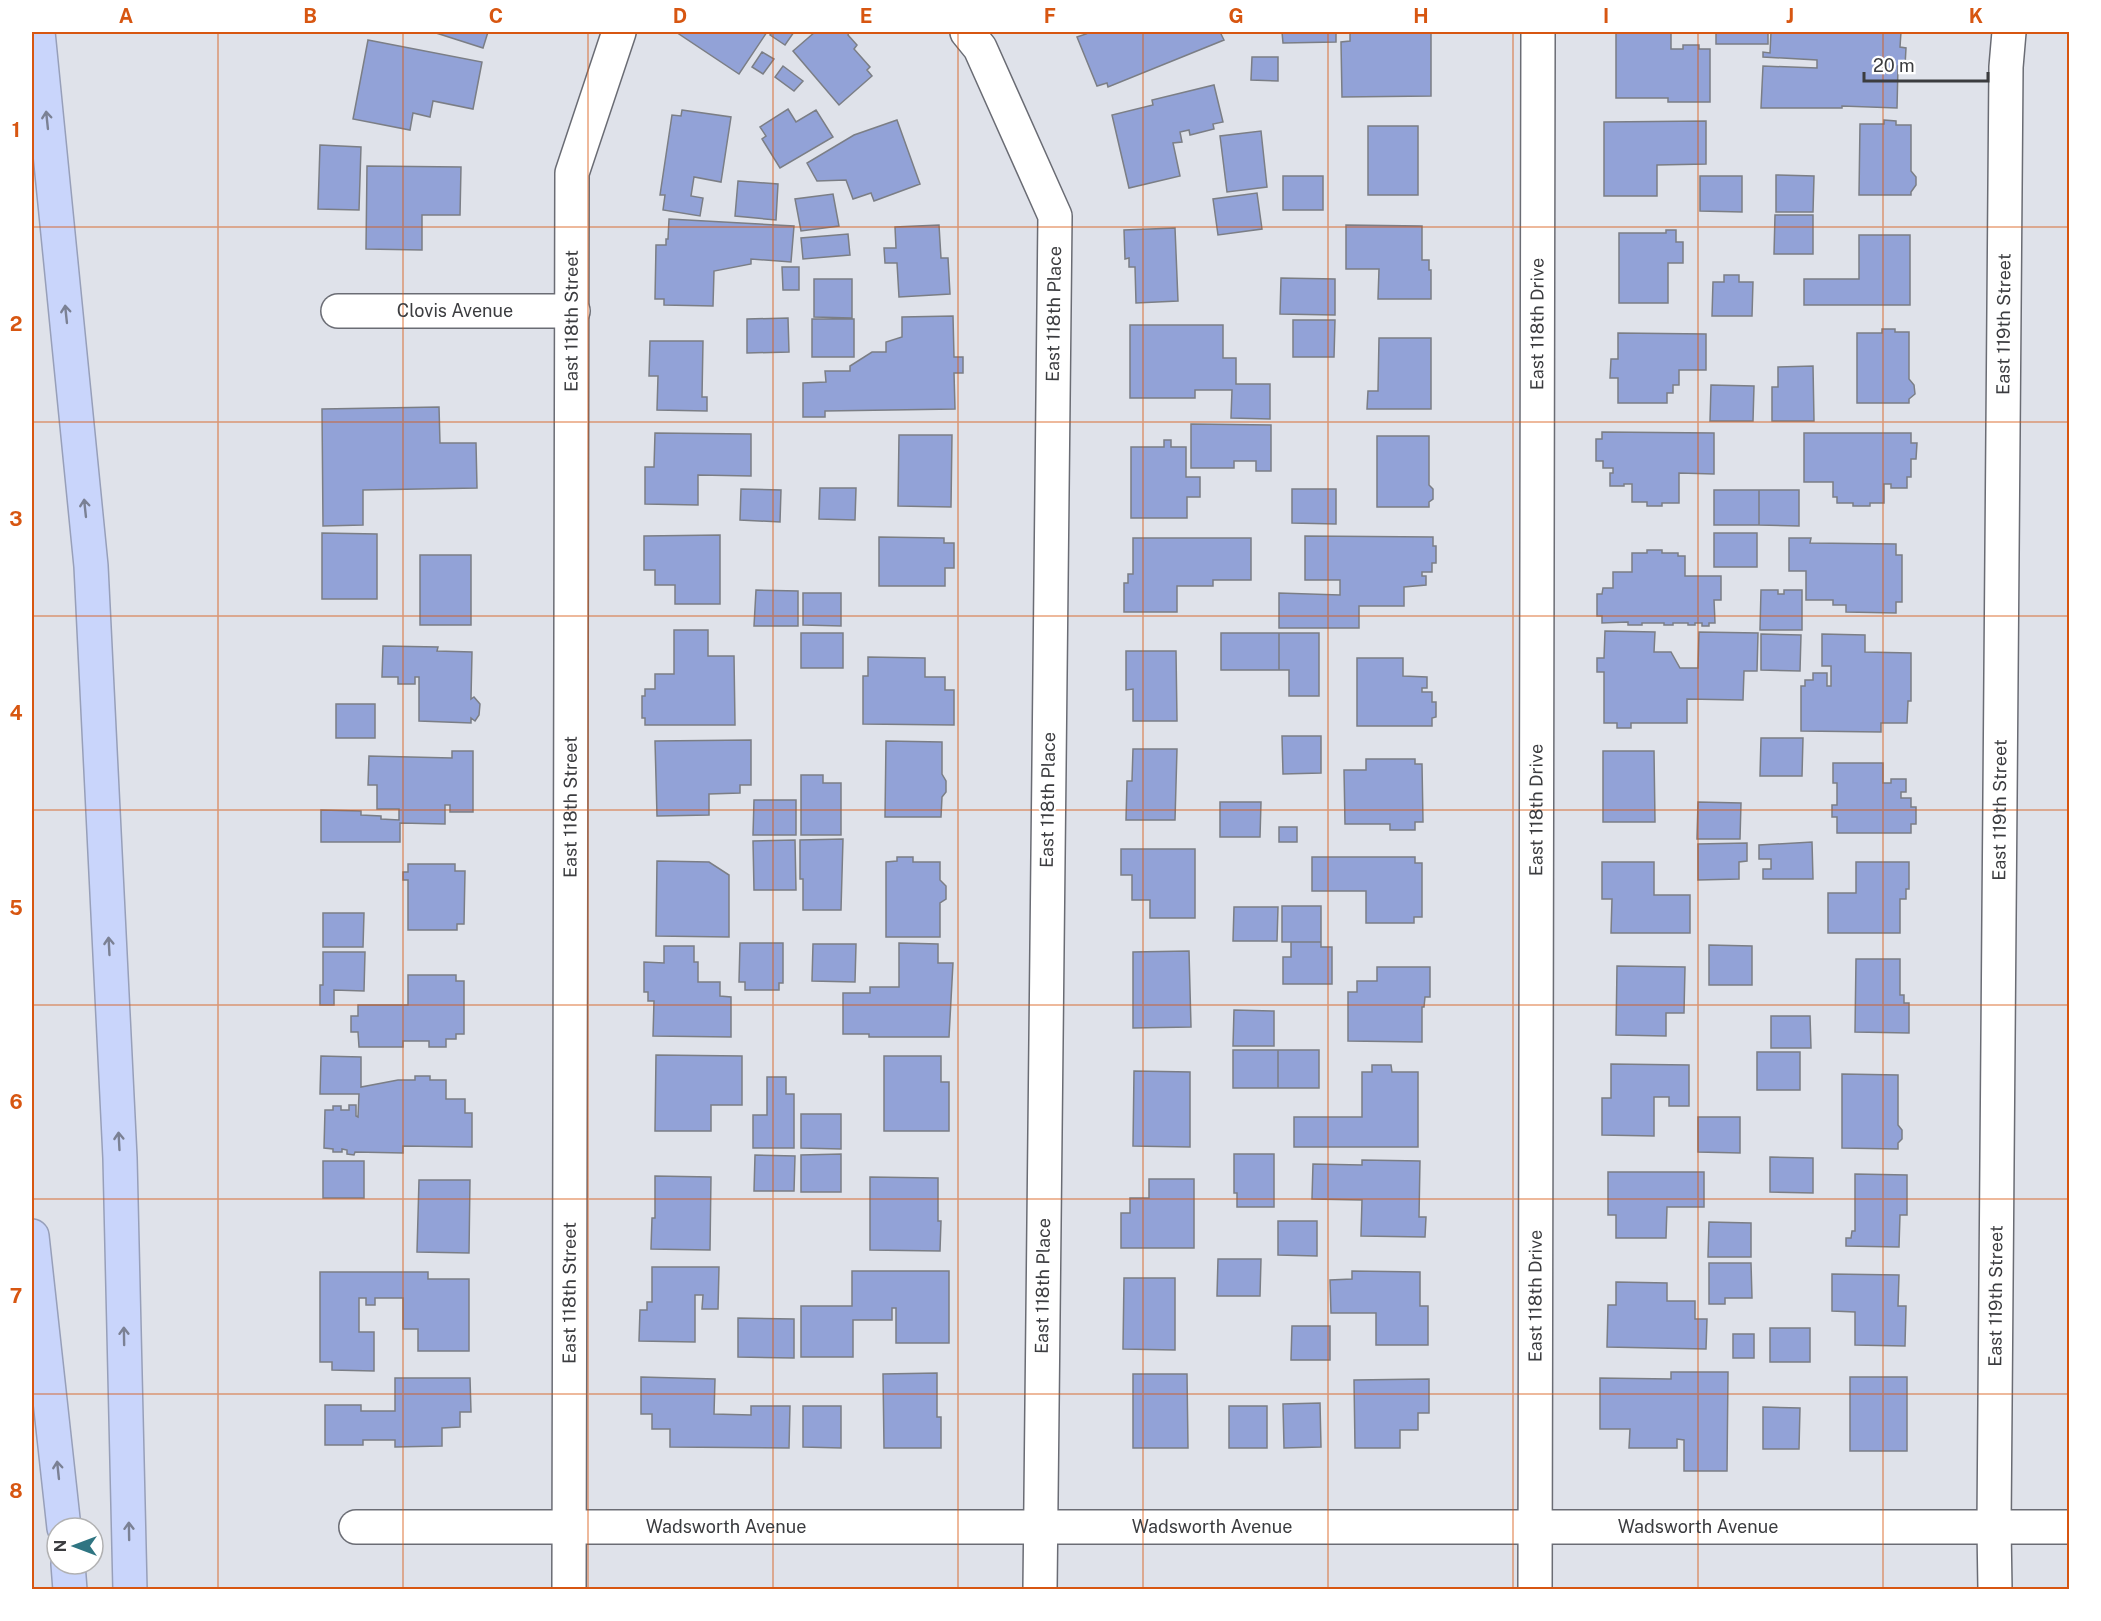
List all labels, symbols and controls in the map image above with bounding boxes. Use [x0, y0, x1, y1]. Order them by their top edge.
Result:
text: A [119, 4, 133, 28]
text: B [303, 4, 317, 28]
text: C [489, 4, 503, 28]
text: D [673, 4, 687, 28]
text: E [860, 4, 872, 28]
text: F [1044, 4, 1056, 28]
text: G [1228, 4, 1244, 28]
text: H [1413, 4, 1429, 28]
text: I [1603, 4, 1609, 28]
text: J [1786, 4, 1794, 28]
text: K [1969, 4, 1983, 28]
scale bar [1864, 45, 1988, 83]
text: 20 m [1873, 55, 1915, 76]
one-way arrow [41, 110, 52, 130]
text: 1 [12, 118, 20, 142]
street label: East 118th Place [1042, 246, 1065, 382]
street label: East 118th Street [561, 250, 582, 392]
street label: East 119th Street [1992, 253, 2014, 395]
street label: East 118th Drive [1526, 258, 1548, 390]
street label: Clovis Avenue [397, 300, 513, 321]
one-way arrow [60, 304, 71, 324]
text: 2 [10, 312, 22, 336]
one-way arrow [79, 498, 90, 518]
text: 3 [9, 507, 23, 531]
text: 4 [9, 701, 23, 725]
street label: East 118th Place [1036, 732, 1059, 868]
street label: East 118th Street [560, 736, 581, 878]
street label: East 119th Street [1988, 739, 2010, 881]
street label: East 118th Drive [1525, 744, 1547, 876]
text: 5 [9, 896, 23, 920]
one-way arrow [104, 937, 115, 957]
text: 6 [9, 1090, 23, 1114]
one-way arrow [114, 1132, 125, 1152]
street label: East 118th Place [1031, 1218, 1054, 1354]
street label: East 118th Street [558, 1222, 580, 1364]
street label: East 119th Street [1984, 1225, 2006, 1367]
street label: East 118th Drive [1524, 1230, 1546, 1362]
text: 7 [10, 1284, 22, 1308]
one-way arrow [118, 1327, 130, 1347]
one-way arrow [52, 1460, 63, 1480]
text: 8 [9, 1479, 23, 1503]
north arrow [45, 1516, 105, 1576]
street label: Wadsworth Avenue [646, 1516, 806, 1537]
street label: Wadsworth Avenue [1132, 1516, 1292, 1537]
street label: Wadsworth Avenue [1618, 1516, 1778, 1537]
one-way arrow [123, 1522, 134, 1542]
text: N [51, 1540, 70, 1552]

